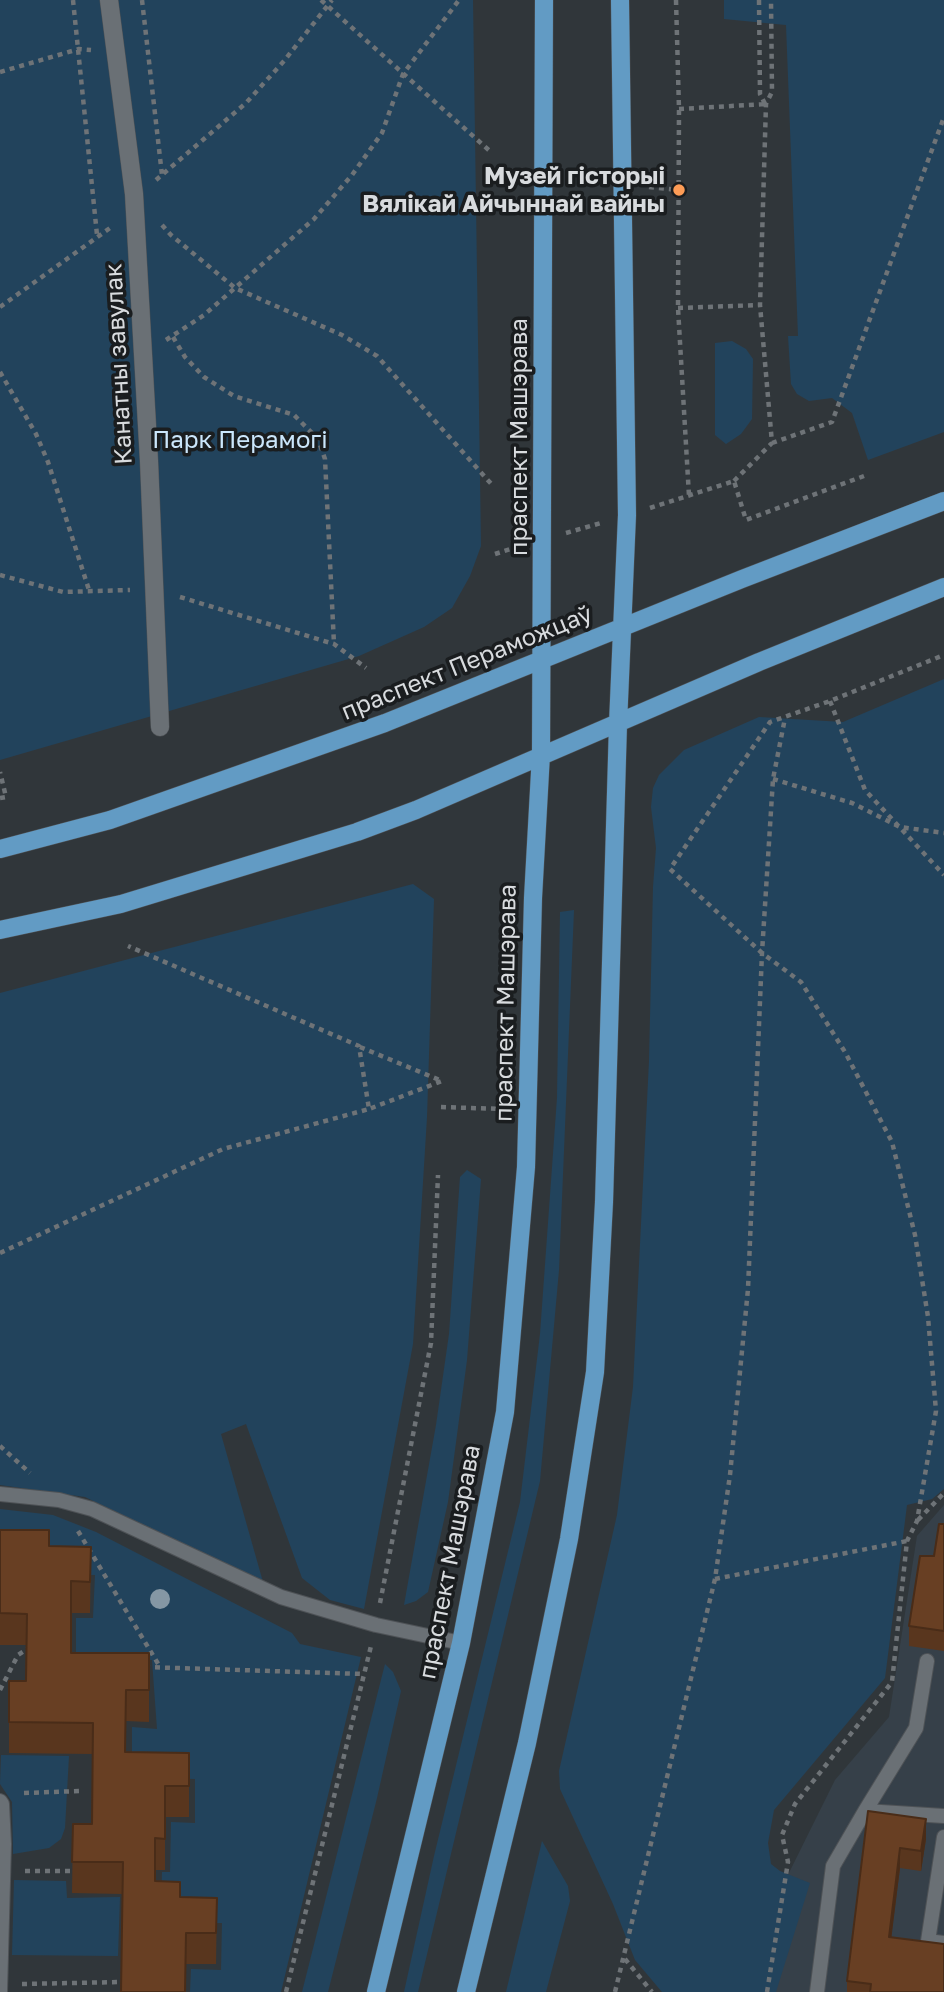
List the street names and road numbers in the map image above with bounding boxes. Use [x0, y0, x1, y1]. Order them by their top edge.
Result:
street label: Канатны завулак [99, 263, 139, 465]
street label: праспект Машэрава [505, 318, 533, 556]
street label: праспект Пераможцаў [337, 599, 597, 727]
street label: праспект Машэрава [490, 884, 522, 1122]
street label: праспект Машэрава [413, 1443, 487, 1681]

